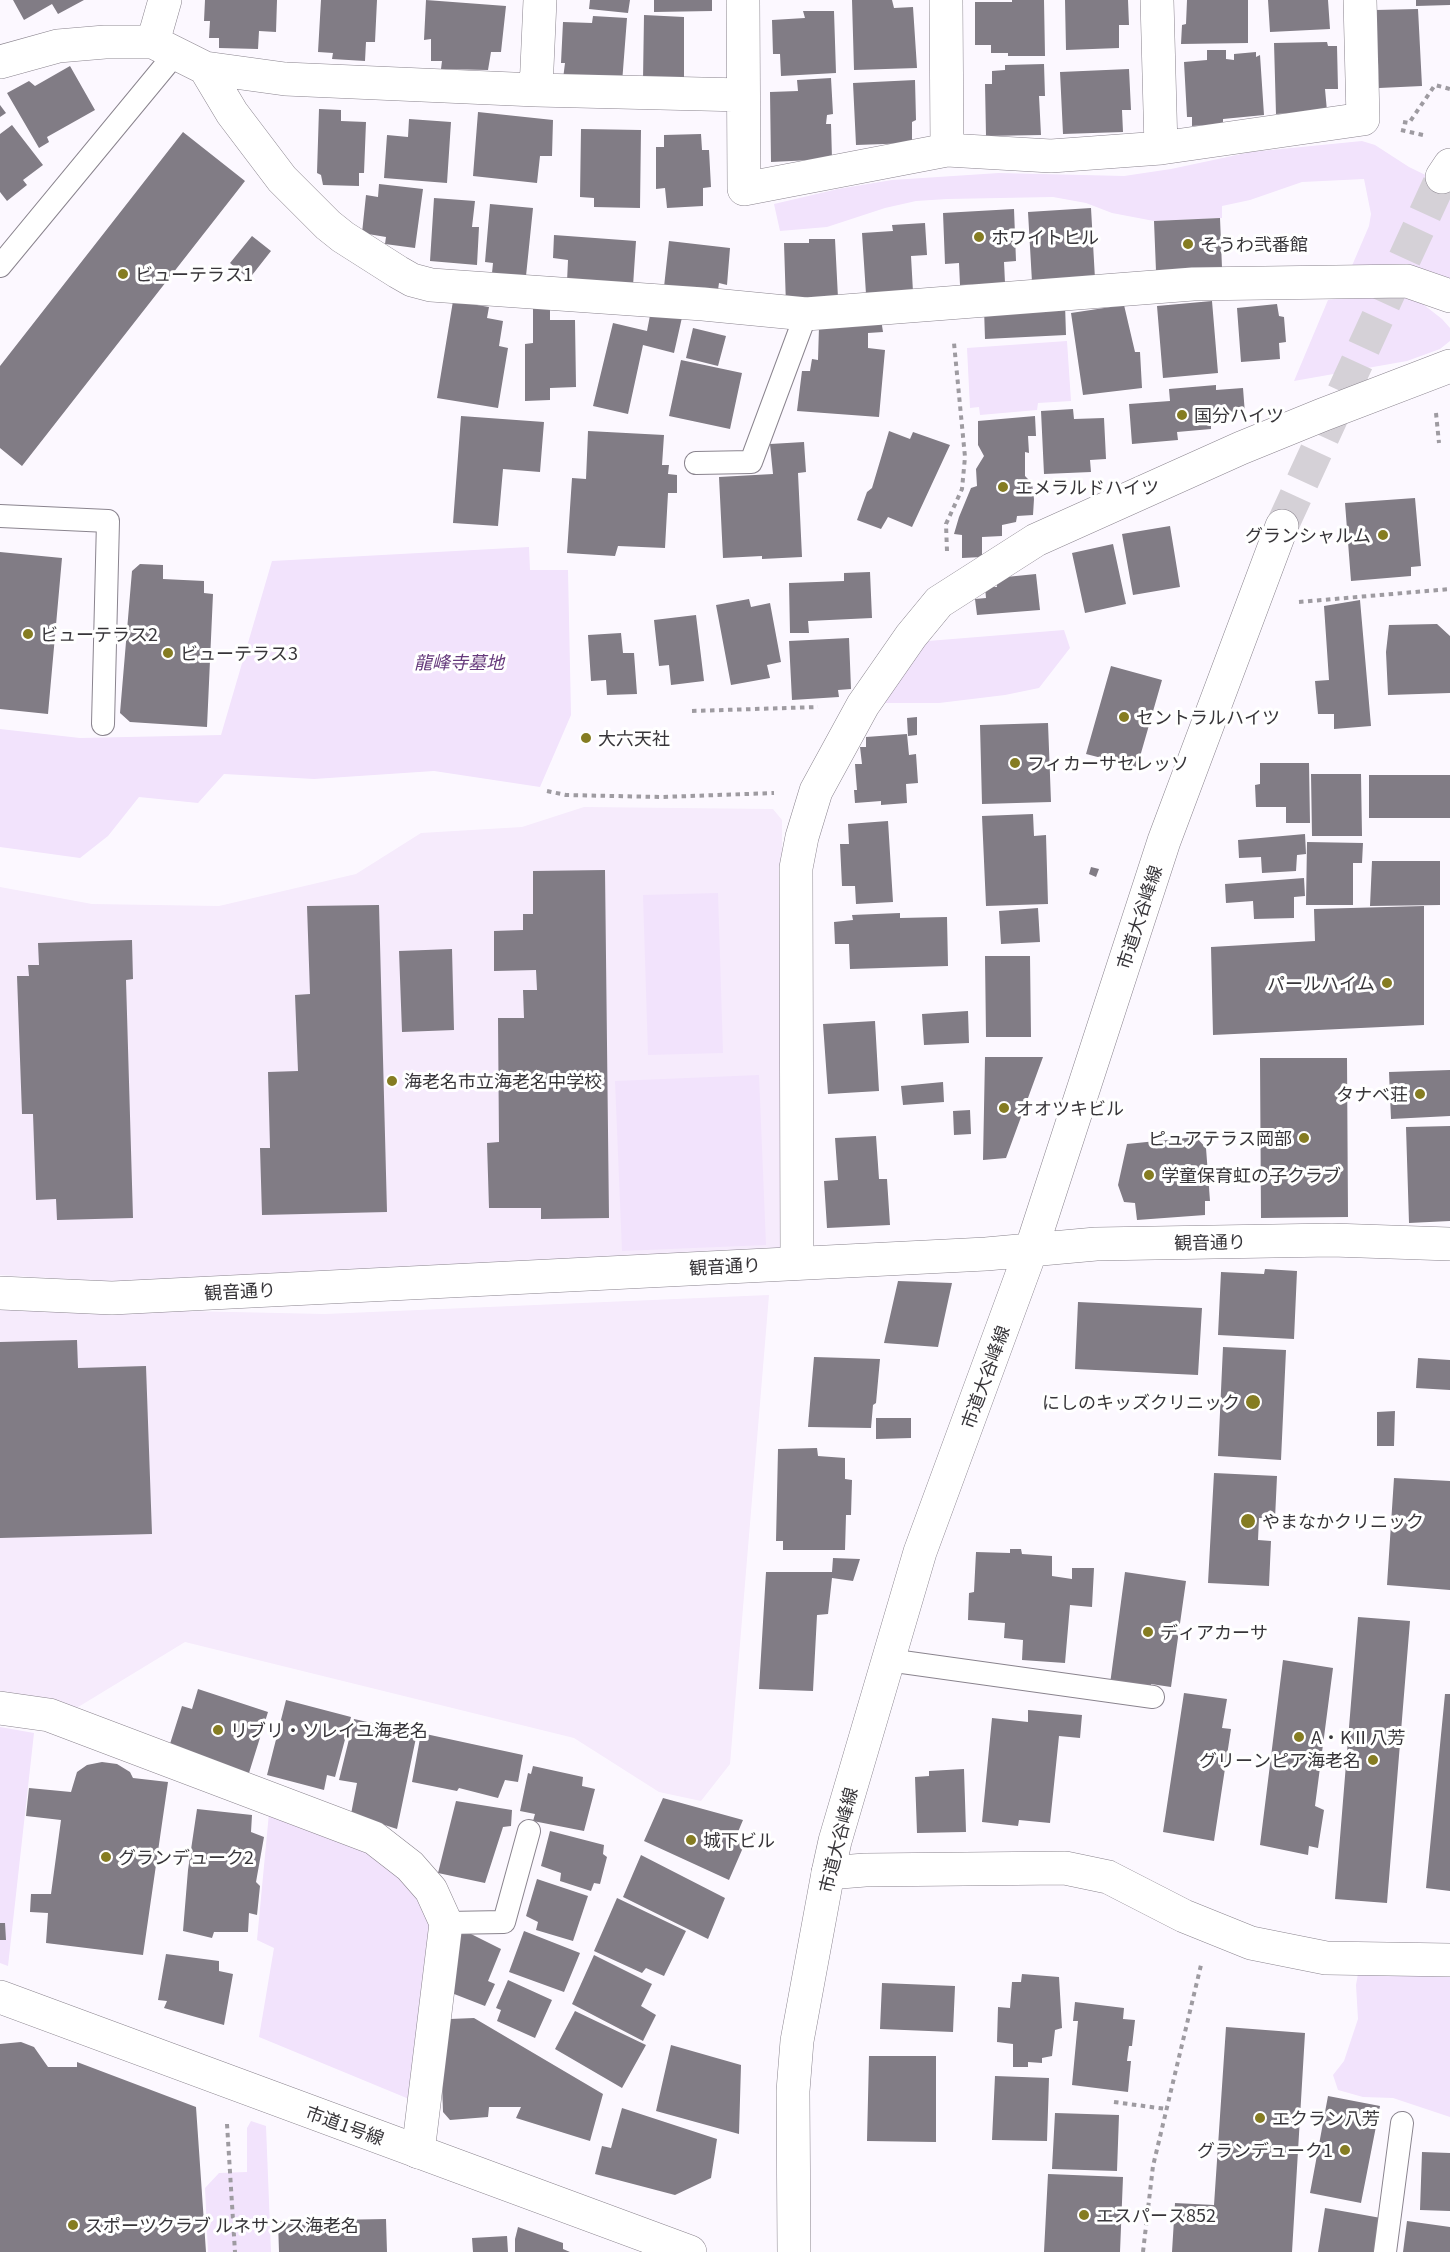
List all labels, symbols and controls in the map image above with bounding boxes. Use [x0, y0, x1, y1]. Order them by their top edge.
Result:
place label: ホワイトヒル [991, 226, 1099, 248]
marker: ホワイトヒル [972, 230, 986, 244]
place label: そうわ弐番館 [1200, 233, 1308, 255]
marker: そうわ弐番館 [1181, 237, 1195, 251]
place label: ビューテラス1 [135, 263, 253, 285]
marker: ビューテラス1 [116, 267, 130, 281]
place label: 国分ハイツ [1194, 404, 1284, 426]
marker: 国分ハイツ [1175, 408, 1189, 422]
place label: エメラルドハイツ [1015, 476, 1159, 498]
marker: エメラルドハイツ [996, 480, 1010, 494]
place label: グランシャルム [1245, 524, 1371, 546]
marker: グランシャルム [1376, 528, 1390, 542]
place label: ビューテラス2 [40, 623, 158, 645]
marker: ビューテラス2 [21, 627, 35, 641]
place label: ビューテラス3 [180, 642, 298, 664]
marker: ビューテラス3 [161, 646, 175, 660]
park label: 龍峰寺墓地 [414, 651, 504, 673]
place label: セントラルハイツ [1136, 706, 1280, 728]
marker: セントラルハイツ [1117, 710, 1131, 724]
place label: 大六天社 [598, 727, 670, 749]
marker: 大六天社 [579, 731, 593, 745]
place label: フィカーサセレッソ [1027, 752, 1189, 774]
marker: フィカーサセレッソ [1008, 756, 1022, 770]
street label: 市道大谷峰線 [1112, 862, 1166, 972]
place label: パールハイム [1267, 972, 1375, 994]
marker: パールハイム [1380, 976, 1394, 990]
place label: 海老名市立海老名中学校 [404, 1070, 602, 1092]
marker: 海老名市立海老名中学校 [385, 1074, 399, 1088]
place label: タナベ荘 [1336, 1083, 1408, 1105]
marker: タナベ荘 [1413, 1087, 1427, 1101]
place label: オオツキビル [1016, 1097, 1124, 1119]
marker: オオツキビル [997, 1101, 1011, 1115]
place label: ピュアテラス岡部 [1148, 1127, 1292, 1149]
marker: ピュアテラス岡部 [1297, 1131, 1311, 1145]
place label: 学童保育虹の子クラブ [1161, 1164, 1341, 1186]
marker: 学童保育虹の子クラブ [1142, 1168, 1156, 1182]
street label: 観音通り [1174, 1231, 1246, 1253]
street label: 観音通り [688, 1253, 762, 1279]
street label: 観音通り [203, 1278, 277, 1304]
street label: 市道大谷峰線 [956, 1323, 1014, 1431]
place label: にしのキッズクリニック [1042, 1391, 1240, 1413]
marker: にしのキッズクリニック [1244, 1393, 1262, 1411]
place label: やまなかクリニック [1262, 1510, 1424, 1532]
marker: やまなかクリニック [1239, 1512, 1257, 1530]
place label: ディアカーサ [1160, 1621, 1268, 1643]
marker: ディアカーサ [1141, 1625, 1155, 1639]
place label: リブリ・ソレイユ海老名 [230, 1719, 428, 1741]
marker: リブリ・ソレイユ海老名 [211, 1723, 225, 1737]
place label: A・KⅡ八芳 [1311, 1726, 1406, 1748]
marker: A・KⅡ八芳 [1292, 1730, 1306, 1744]
place label: グリーンピア海老名 [1199, 1749, 1361, 1771]
marker: グリーンピア海老名 [1366, 1753, 1380, 1767]
street label: 市道大谷峰線 [814, 1785, 862, 1895]
place label: 城下ビル [703, 1829, 775, 1851]
marker: 城下ビル [684, 1833, 698, 1847]
place label: グランデューク2 [118, 1846, 254, 1868]
marker: グランデューク2 [99, 1850, 113, 1864]
street label: 市道1号線 [303, 2101, 387, 2149]
place label: エクラン八芳 [1272, 2107, 1380, 2129]
marker: エクラン八芳 [1253, 2111, 1267, 2125]
place label: グランデューク1 [1197, 2139, 1333, 2161]
marker: グランデューク1 [1338, 2143, 1352, 2157]
place label: エスパース852 [1096, 2204, 1216, 2226]
marker: エスパース852 [1077, 2208, 1091, 2222]
place label: スポーツクラブ ルネサンス海老名 [85, 2214, 359, 2236]
marker: スポーツクラブ ルネサンス海老名 [66, 2218, 80, 2232]

